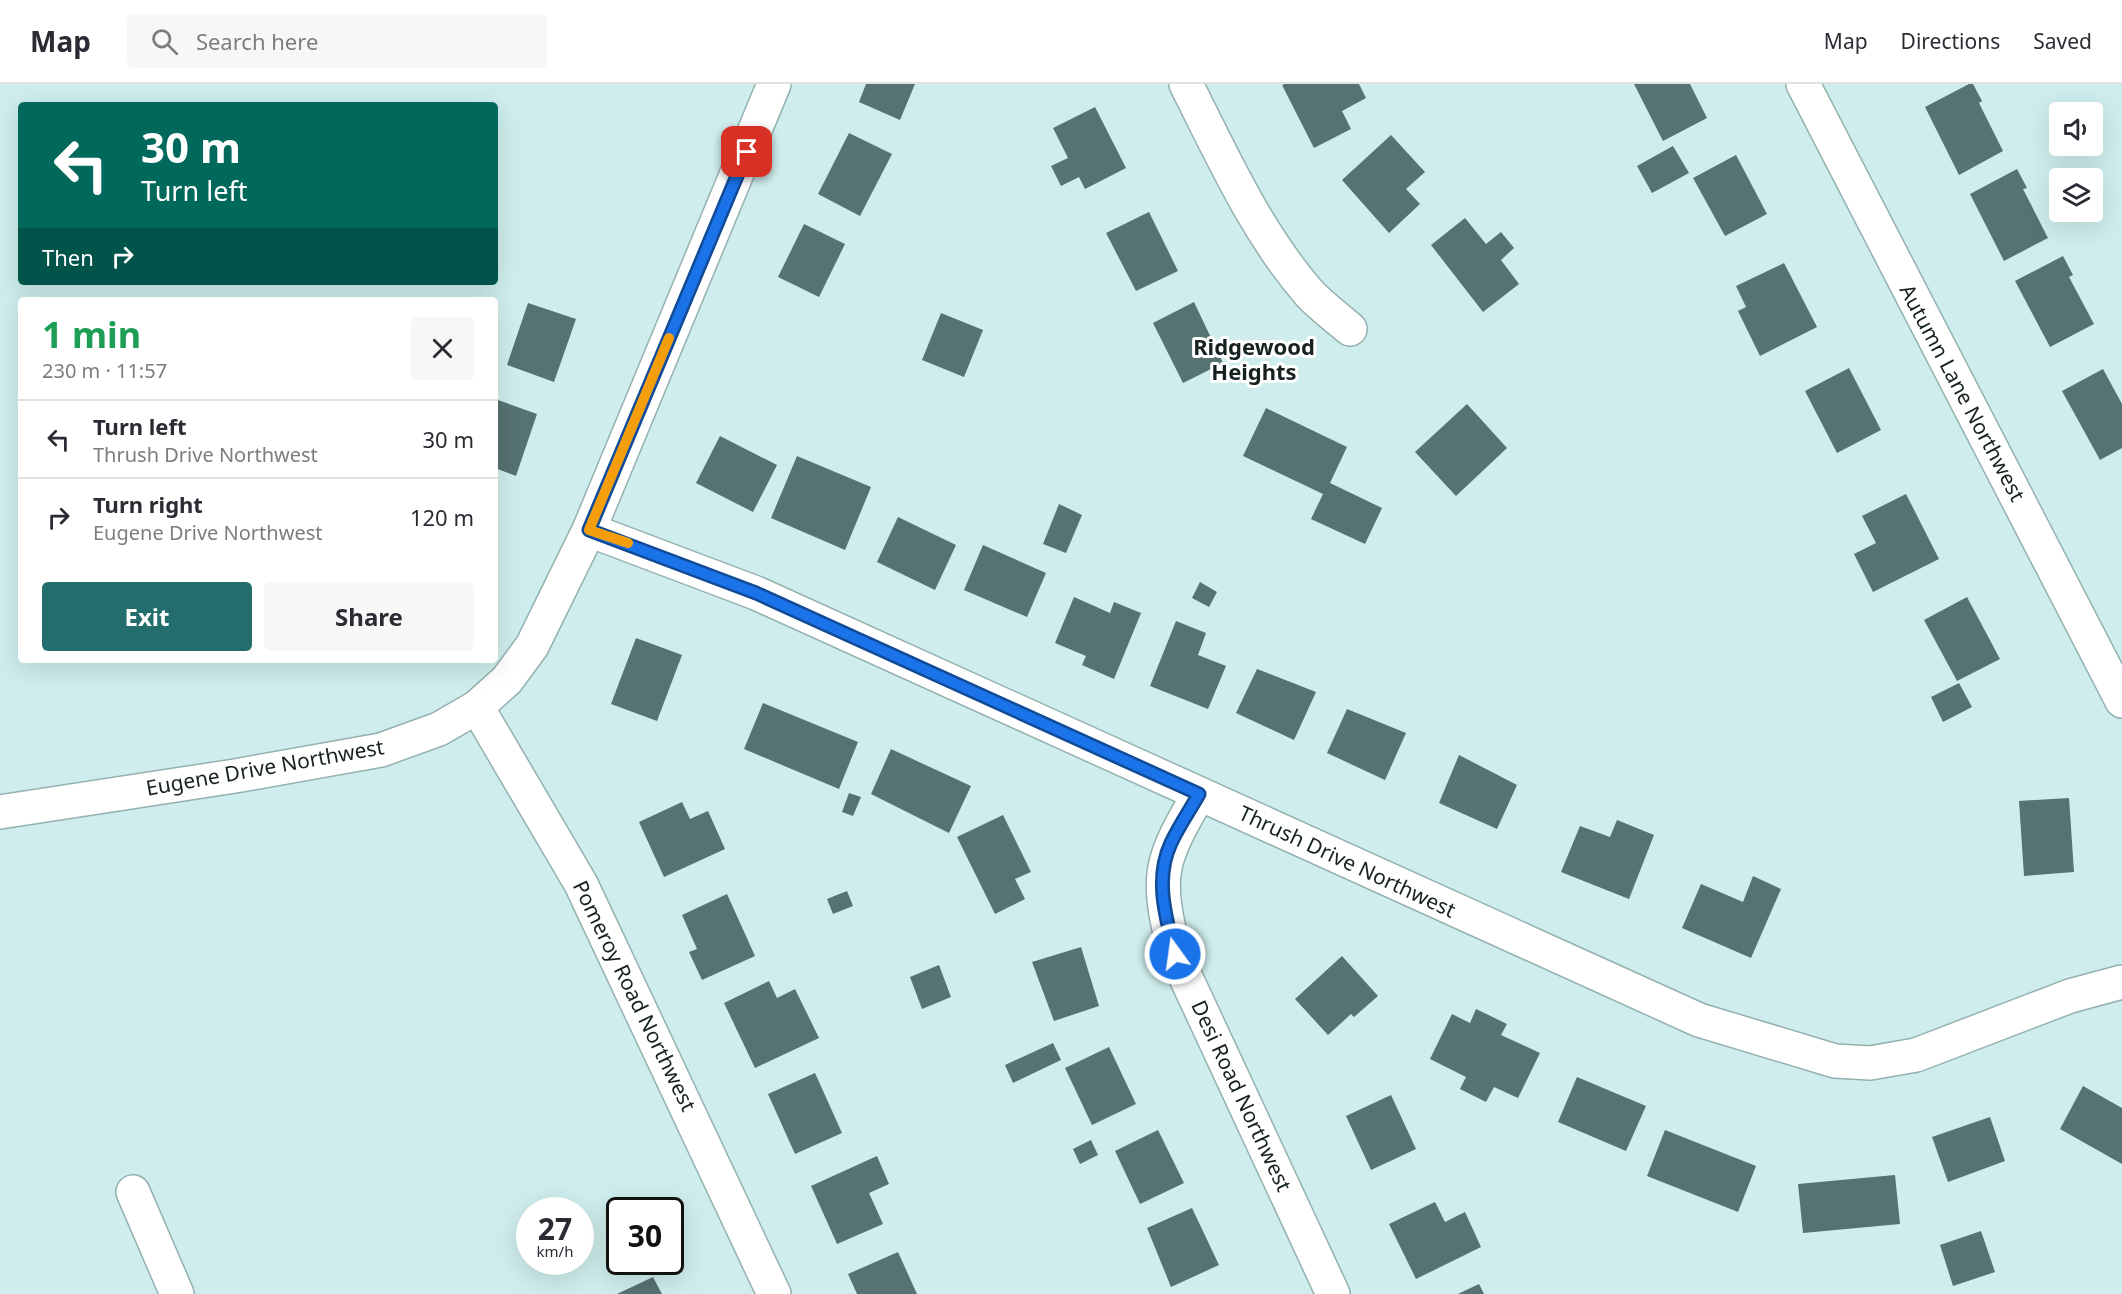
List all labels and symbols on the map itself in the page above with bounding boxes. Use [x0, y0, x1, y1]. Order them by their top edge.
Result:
pin [721, 126, 772, 177]
street label: Autumn Lane Northwest [1894, 279, 2032, 506]
district label: Ridgewood Heights [1193, 331, 1315, 386]
street label: Eugene Drive Northwest [144, 732, 386, 802]
street label: Thrush Drive Northwest [1235, 799, 1461, 924]
street label: Pomeroy Road Northwest [567, 876, 703, 1116]
position arrow [1143, 922, 1207, 986]
street label: Desi Road Northwest [1185, 995, 1299, 1196]
speed limit sign: 30 [606, 1197, 684, 1275]

